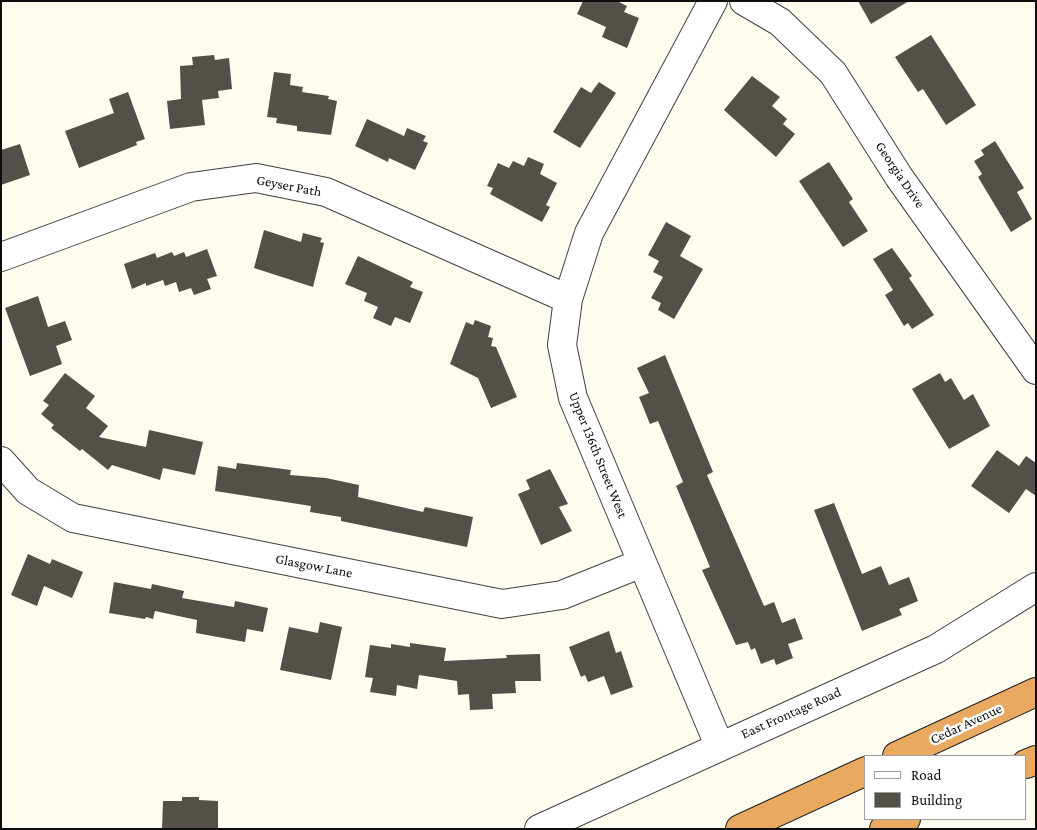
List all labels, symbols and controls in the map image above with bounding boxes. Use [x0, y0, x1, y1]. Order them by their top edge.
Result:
street label: Georgia Drive [872, 139, 928, 211]
street label: Geyser Path [255, 171, 323, 201]
street label: Upper 136th Street West [565, 389, 631, 521]
street label: Glasgow Lane [274, 550, 354, 582]
street label: East Frontage Road [738, 683, 844, 743]
street label: Cedar Avenue [928, 700, 1004, 748]
legend [864, 755, 1027, 820]
text: Road [911, 767, 941, 783]
text: Building [911, 792, 962, 808]

